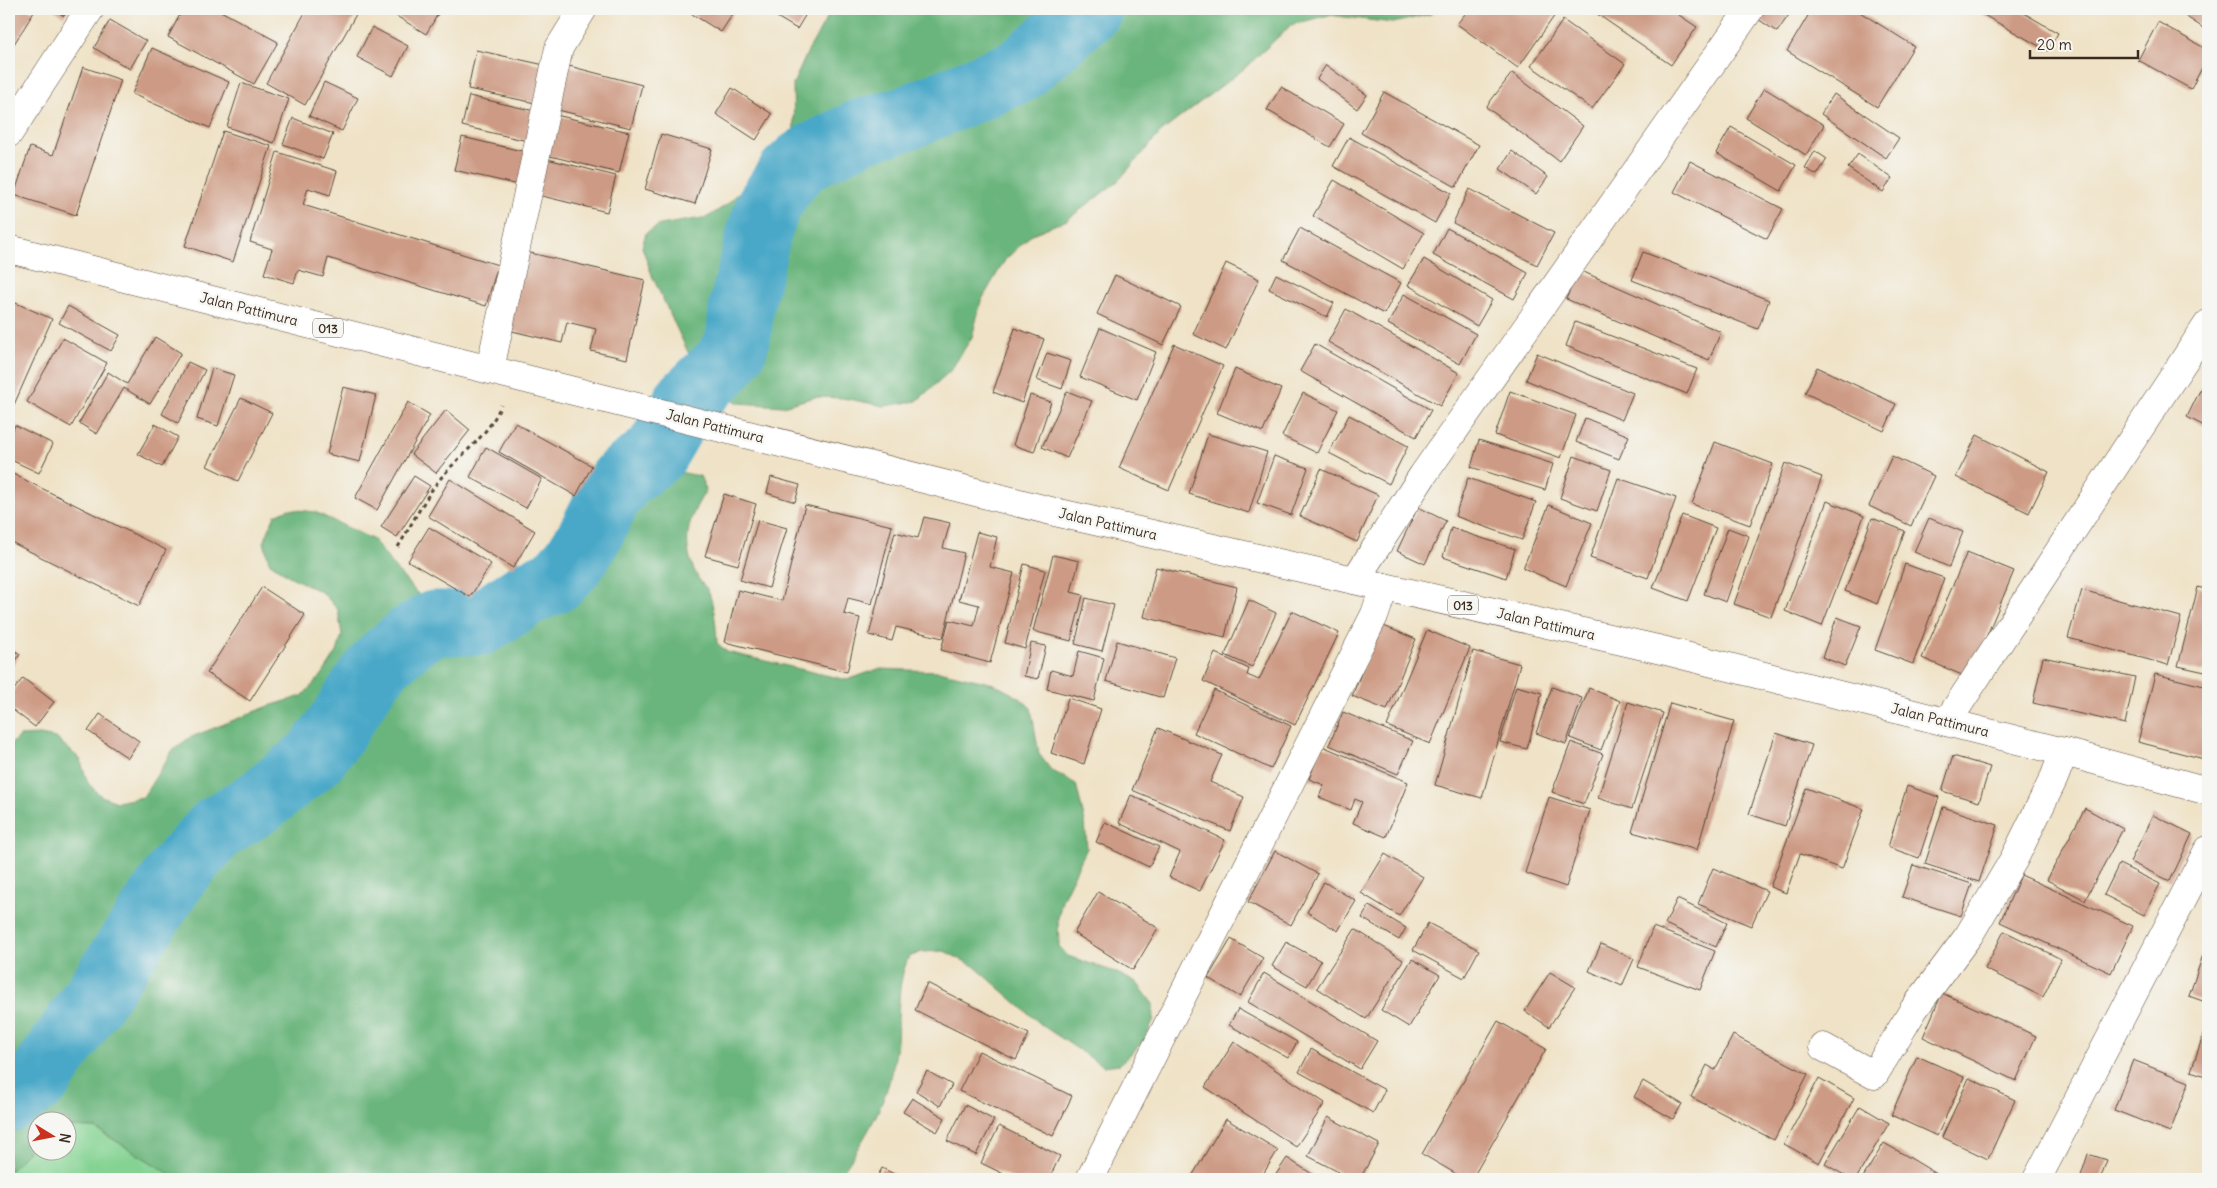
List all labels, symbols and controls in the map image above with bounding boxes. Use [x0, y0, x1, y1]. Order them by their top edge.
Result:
scale bar [2030, 28, 2137, 60]
text: 20 m [2037, 35, 2072, 54]
street label: Jalan Pattimura [198, 288, 300, 330]
road number: 013 [313, 318, 343, 338]
street label: Jalan Pattimura [664, 405, 766, 447]
street label: Jalan Pattimura [1057, 504, 1159, 544]
road number: 013 [1448, 596, 1478, 614]
street label: Jalan Pattimura [1495, 604, 1597, 644]
street label: Jalan Pattimura [1889, 699, 1991, 741]
north arrow [28, 1110, 78, 1160]
text: N [55, 1132, 75, 1145]

